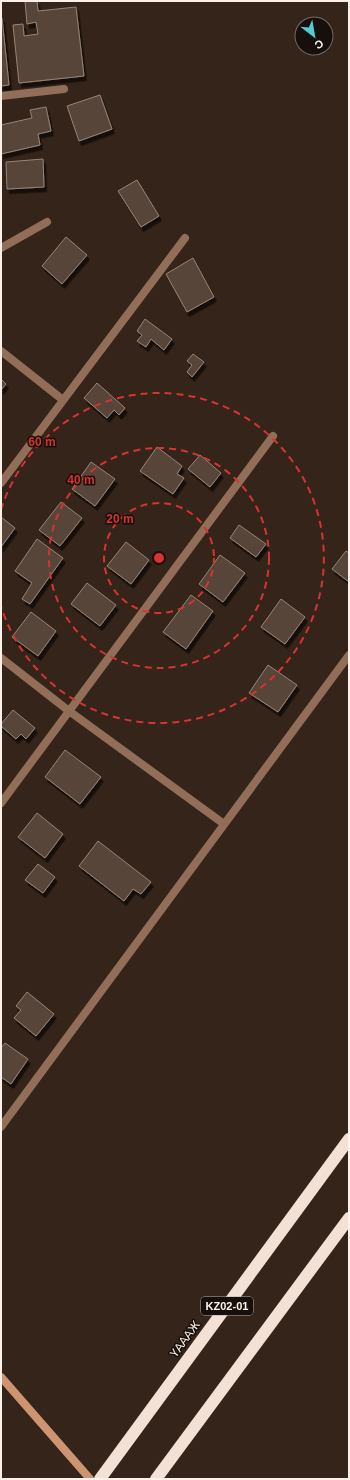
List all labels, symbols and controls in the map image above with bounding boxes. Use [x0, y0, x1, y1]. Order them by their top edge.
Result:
north arrow [294, 16, 334, 56]
text: С [313, 37, 326, 52]
text: 60 m [28, 435, 56, 449]
text: 40 m [67, 473, 95, 487]
text: 20 m [106, 512, 134, 526]
centre of rings [152, 551, 166, 565]
road number: KZ02-01 [201, 1297, 253, 1315]
street label: ҮАААЖ [167, 1318, 203, 1360]

